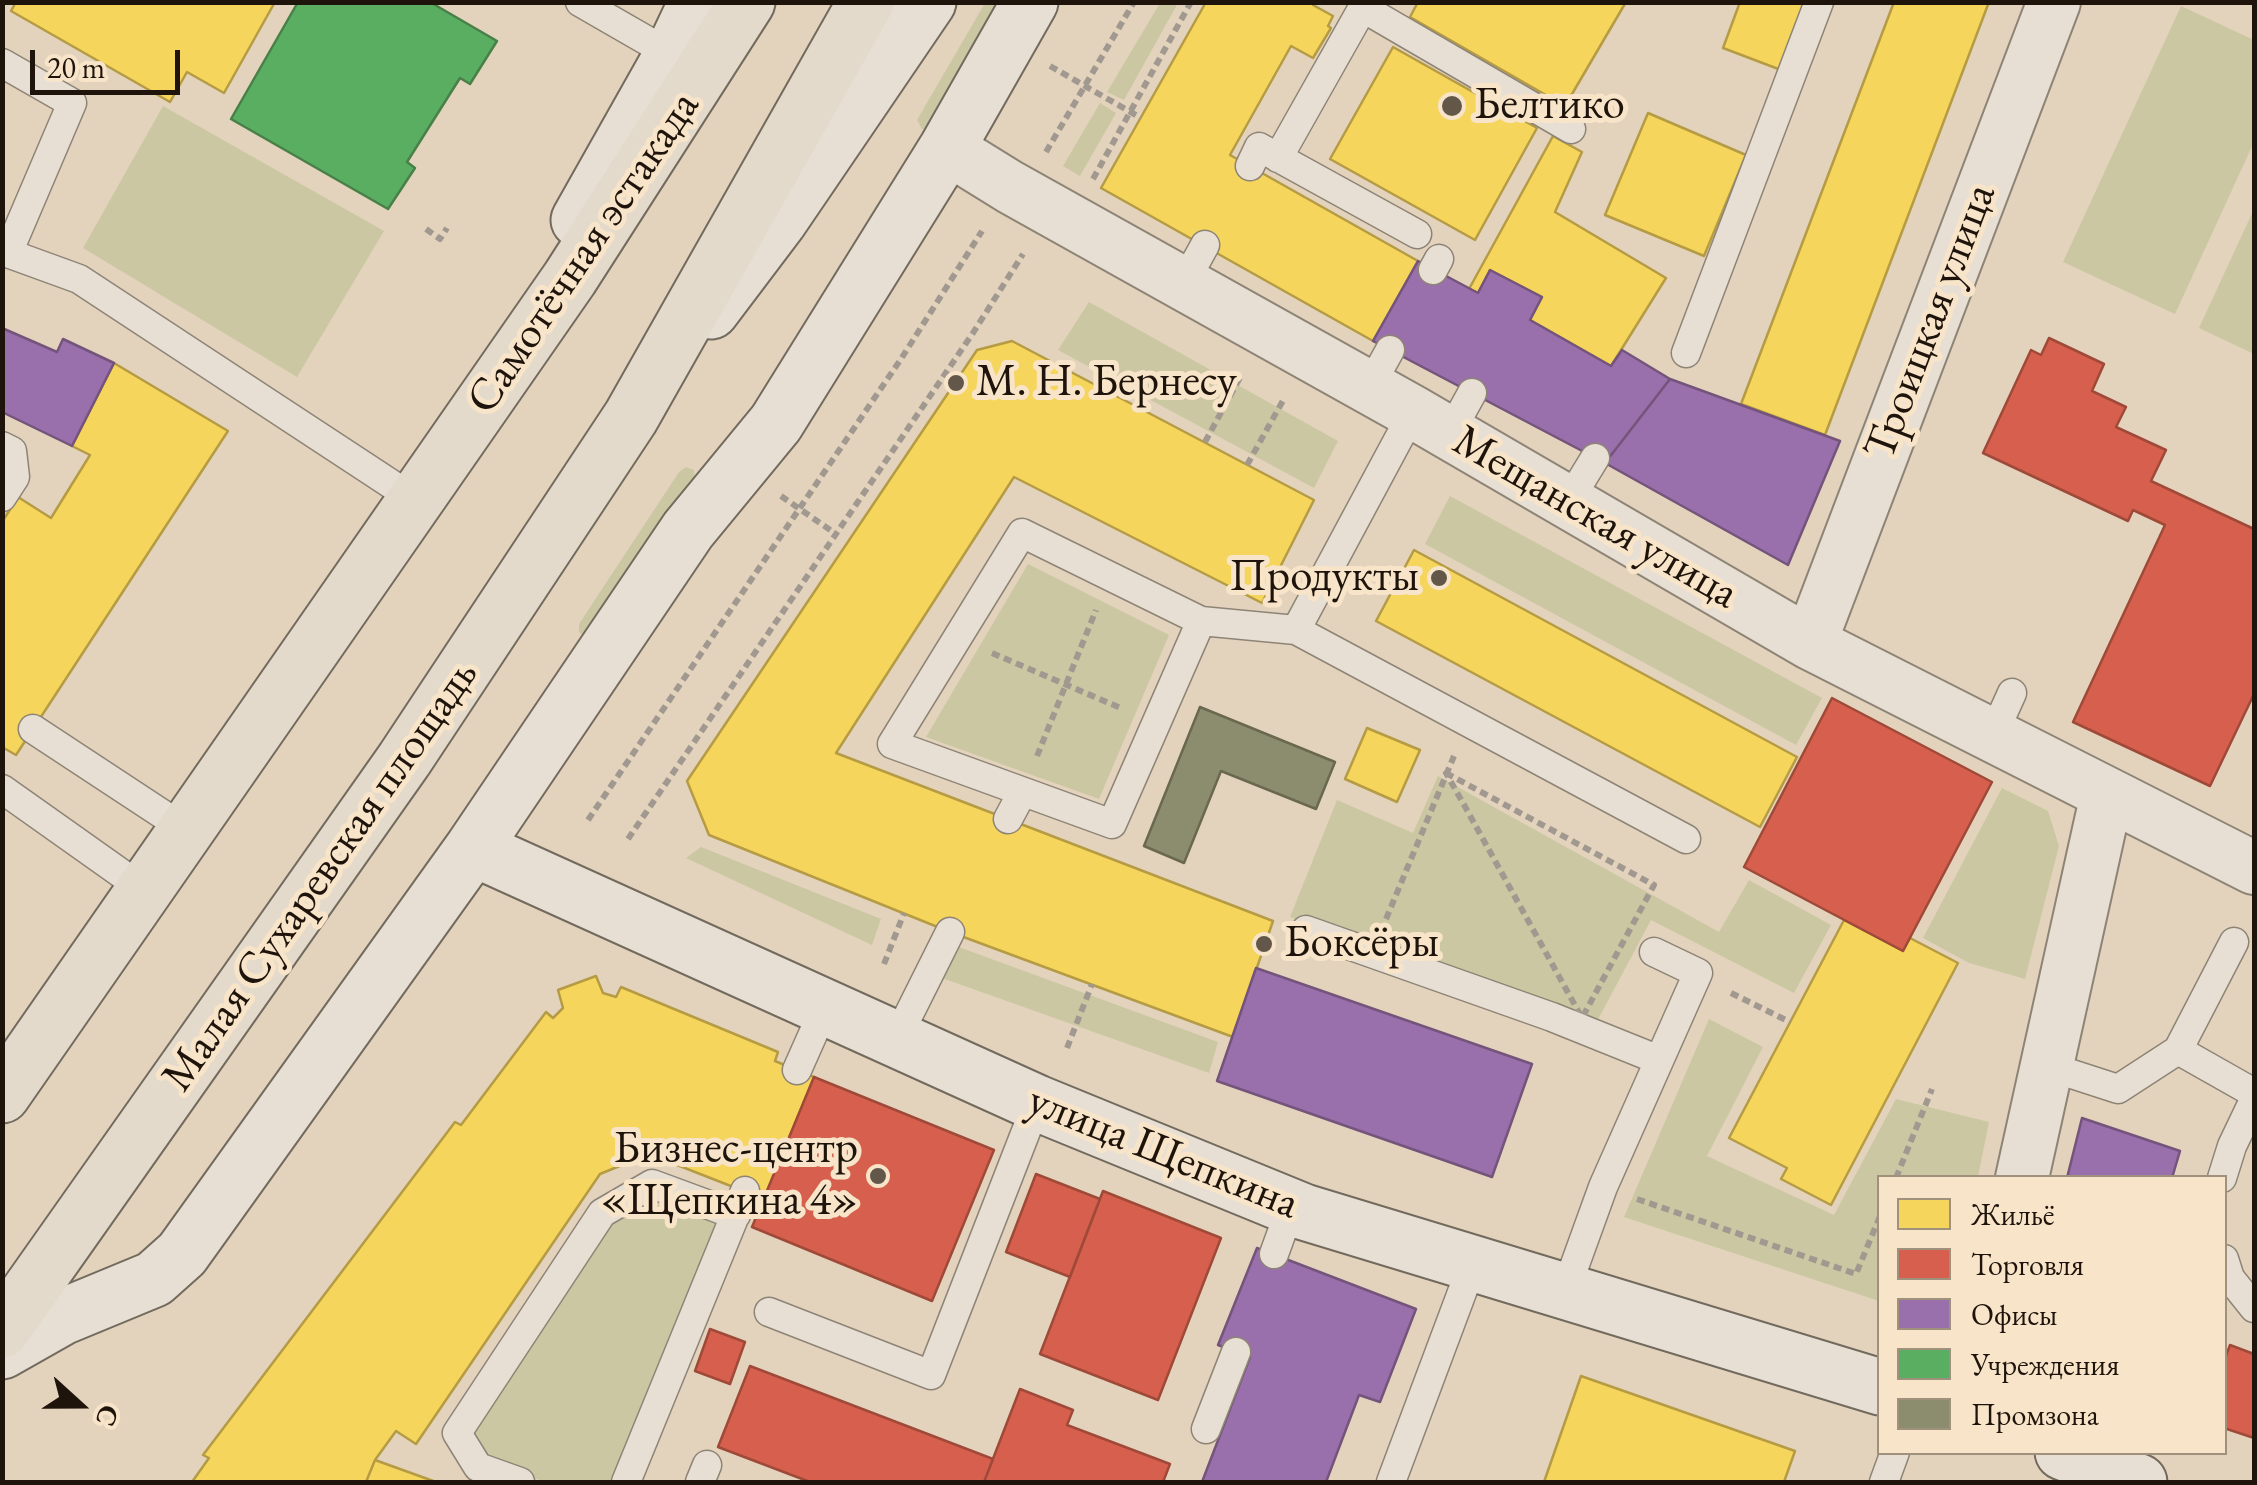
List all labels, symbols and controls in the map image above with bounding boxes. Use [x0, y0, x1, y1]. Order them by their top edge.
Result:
scale bar [35, 30, 185, 92]
text: 20 m [47, 48, 105, 87]
place label: Белтико [1474, 79, 1625, 133]
street label: Самотёчная эстакада [456, 82, 712, 424]
marker: Белтико [1439, 93, 1465, 119]
street label: Троицкая улица [1854, 176, 2008, 468]
place label: М. Н. Бернесу [976, 356, 1237, 410]
marker: М. Н. Бернесу [945, 372, 967, 394]
street label: Мещанская улица [1443, 415, 1747, 621]
place label: Продукты [1230, 551, 1419, 605]
marker: Продукты [1428, 567, 1450, 589]
street label: Малая Сухаревская площадь [151, 650, 491, 1102]
place label: Боксёры [1284, 917, 1439, 971]
marker: Боксёры [1253, 933, 1275, 955]
street label: улица Щепкина [1020, 1074, 1306, 1232]
place label: Бизнес-центр «Щепкина 4» [600, 1123, 858, 1229]
marker: Бизнес-центр «Щепкина 4» [867, 1165, 889, 1187]
legend [1877, 1175, 2227, 1455]
text: Жильё [1971, 1195, 2055, 1234]
text: Торговля [1971, 1245, 2084, 1284]
text: Офисы [1971, 1295, 2057, 1334]
text: Учреждения [1971, 1345, 2120, 1384]
north arrow [30, 1355, 130, 1455]
text: Промзона [1971, 1395, 2099, 1434]
text: С [88, 1400, 128, 1431]

